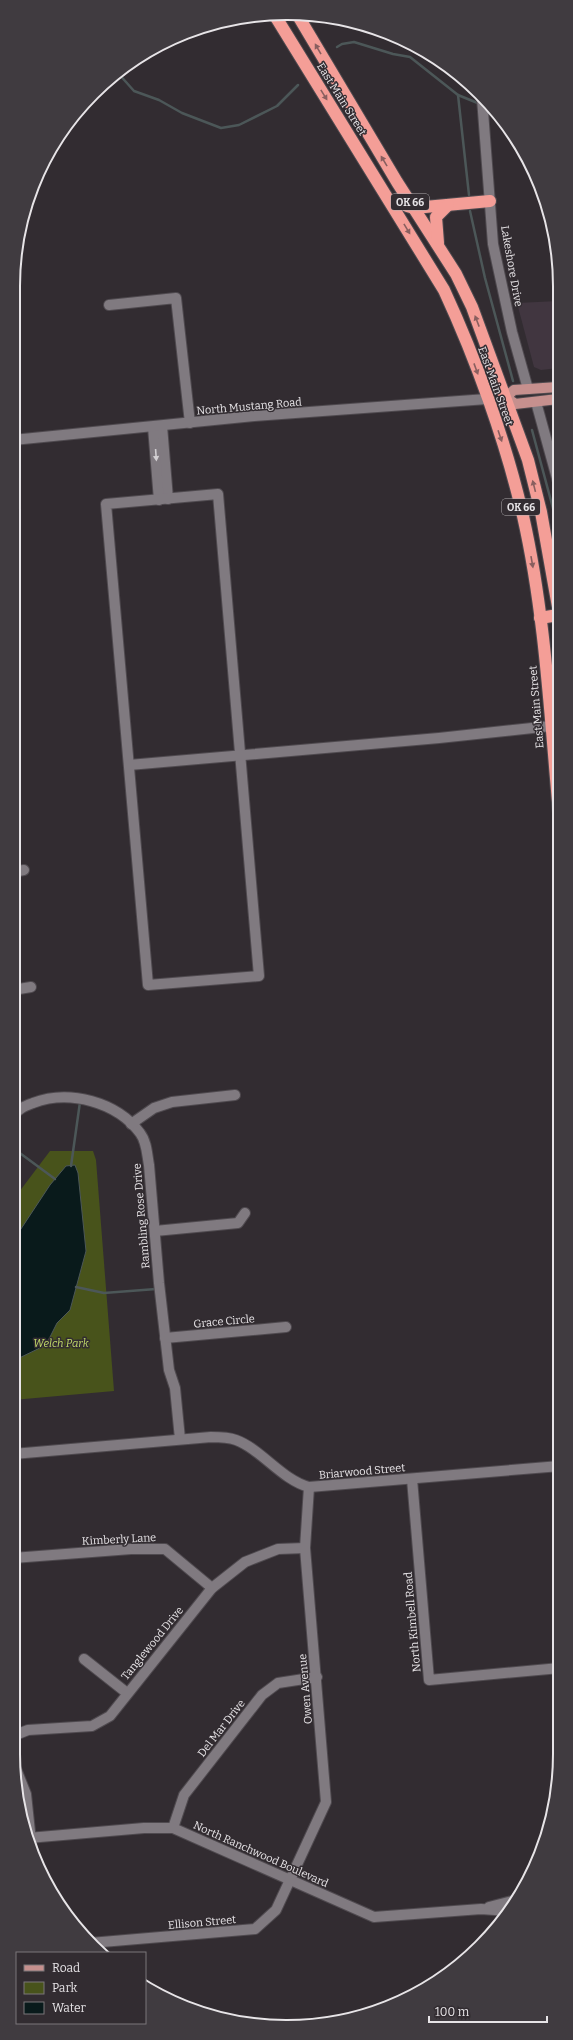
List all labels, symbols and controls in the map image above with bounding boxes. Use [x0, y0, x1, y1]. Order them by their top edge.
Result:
one-way arrow [314, 43, 321, 55]
street label: East Main Street [314, 61, 369, 138]
one-way arrow [320, 89, 327, 101]
one-way arrow [380, 156, 388, 166]
road number: OK 66 [391, 194, 429, 210]
one-way arrow [404, 223, 411, 235]
street label: Lakeshore Drive [498, 224, 525, 308]
one-way arrow [474, 315, 480, 327]
street label: East Main Street [475, 345, 516, 428]
one-way arrow [473, 364, 479, 376]
street label: North Mustang Road [196, 395, 303, 418]
one-way arrow [497, 431, 503, 443]
one-way arrow [152, 449, 159, 461]
one-way arrow [531, 480, 537, 493]
road number: OK 66 [502, 499, 540, 515]
one-way arrow [529, 556, 535, 568]
street label: East Main Street [526, 665, 547, 749]
street label: Rambling Rose Drive [130, 1163, 153, 1269]
street label: Grace Circle [193, 1312, 255, 1331]
park label: Welch Park [33, 1337, 90, 1350]
street label: Briarwood Street [318, 1461, 406, 1482]
street label: Kimberly Lane [82, 1531, 157, 1548]
street label: North Kimbell Road [402, 1571, 423, 1673]
street label: Tanglewood Drive [119, 1604, 186, 1683]
street label: Owen Avenue [296, 1653, 315, 1725]
street label: Del Mar Drive [195, 1697, 248, 1760]
street label: North Ranchwood Boulevard [191, 1819, 331, 1890]
street label: Ellison Street [167, 1913, 237, 1932]
legend [16, 1952, 146, 2024]
text: Road [52, 1961, 80, 1975]
text: Park [52, 1981, 78, 1995]
scale bar [429, 1998, 547, 2024]
text: Water [52, 2001, 87, 2015]
text: 100 m [435, 2005, 470, 2019]

